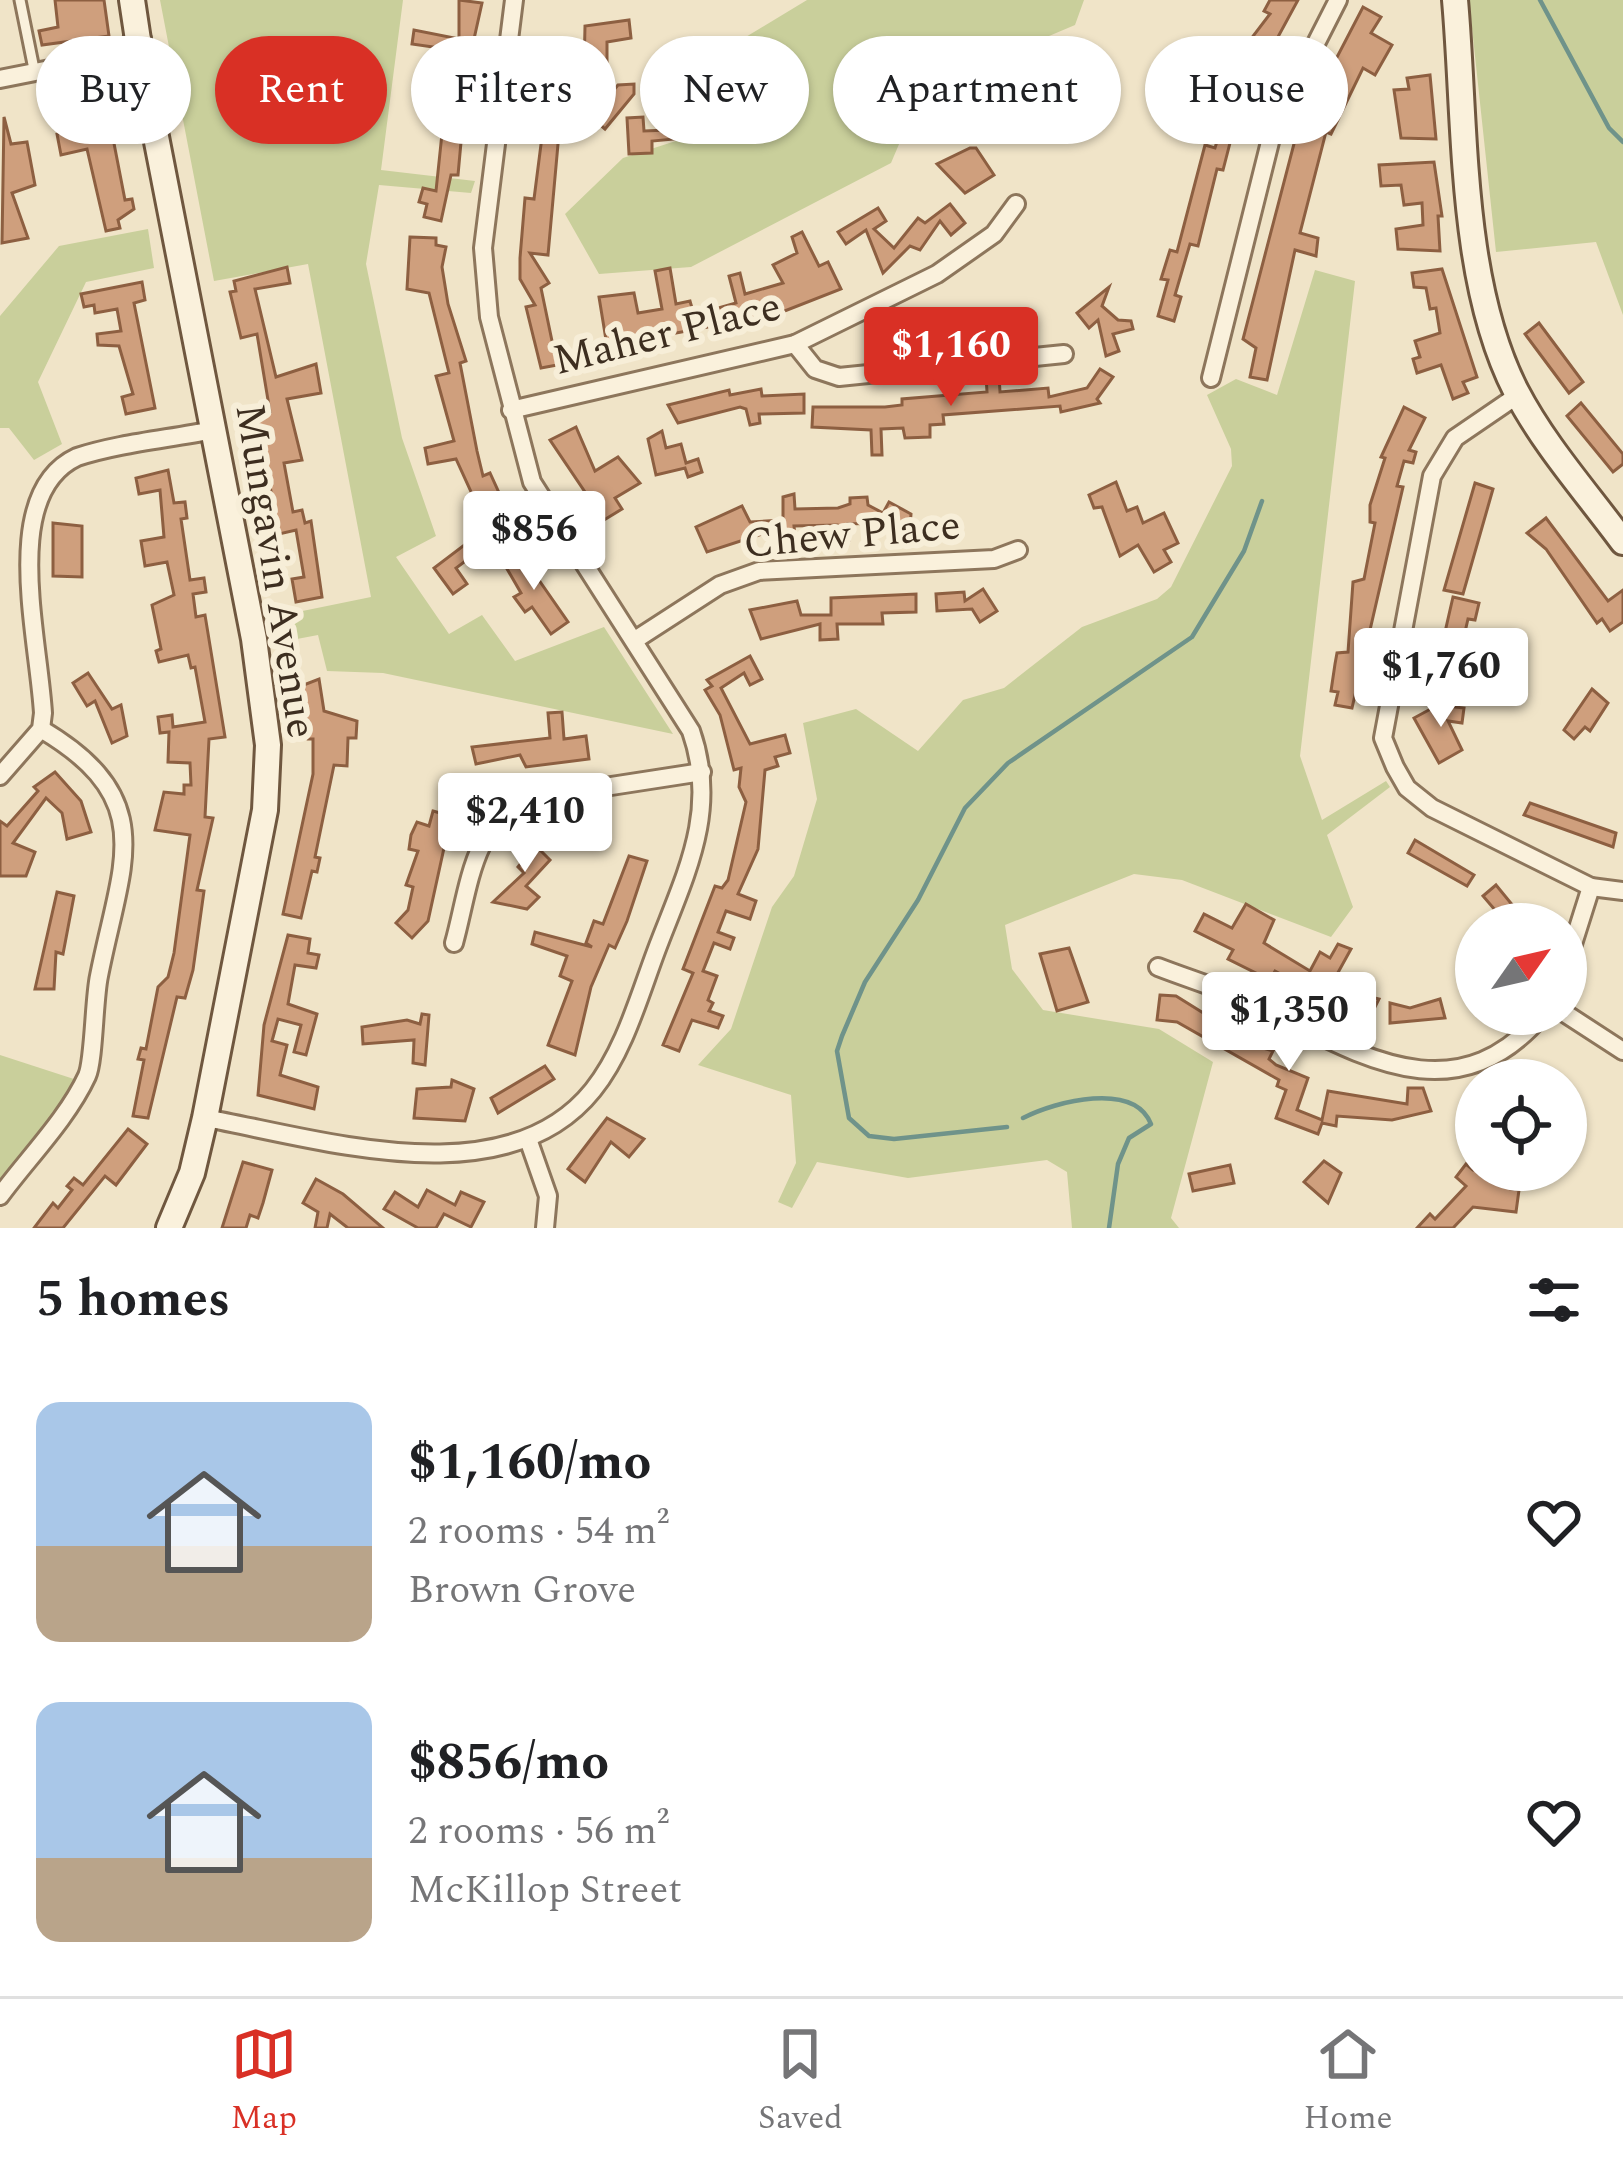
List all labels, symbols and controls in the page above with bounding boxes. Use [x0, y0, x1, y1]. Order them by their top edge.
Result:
chip: Buy [36, 36, 191, 144]
chip: Rent [215, 36, 387, 144]
chip: Filters [411, 36, 616, 144]
chip: New [640, 36, 809, 144]
chip: Apartment [833, 36, 1121, 144]
chip: House [1145, 36, 1348, 144]
street label: Maher Place [546, 275, 788, 393]
pin: $1,160 [853, 307, 1049, 409]
text: $1,160 [891, 316, 1011, 375]
street label: Mungavin Avenue [217, 399, 333, 743]
pin: $856 [463, 491, 605, 593]
street label: Chew Place [741, 494, 963, 576]
text: $856 [490, 500, 578, 559]
pin: $1,760 [1343, 628, 1539, 730]
text: $1,760 [1381, 637, 1501, 696]
pin: $2,410 [427, 773, 623, 875]
text: $2,410 [465, 782, 585, 841]
north arrow [1455, 903, 1587, 1035]
map controls [1455, 903, 1587, 1191]
pin: $1,350 [1191, 972, 1387, 1074]
text: $1,350 [1229, 981, 1349, 1040]
button: locate [1455, 1059, 1587, 1191]
text: 5 homes [36, 1261, 230, 1339]
icon: filters [1521, 1267, 1587, 1333]
text: $1,160/mo [408, 1424, 651, 1502]
icon: home [132, 1450, 276, 1594]
icon: heart [1521, 1489, 1587, 1555]
text: 2 rooms · 54 m² [408, 1502, 669, 1561]
text: Brown Grove [408, 1561, 636, 1620]
text: $856/mo [408, 1724, 609, 1802]
icon: home [132, 1750, 276, 1894]
icon: heart [1521, 1789, 1587, 1855]
text: 2 rooms · 56 m² [408, 1802, 669, 1861]
text: McKillop Street [408, 1861, 682, 1920]
tab: Map [231, 2021, 297, 2143]
tab: Saved [758, 2021, 843, 2143]
tab: Home [1304, 2021, 1393, 2143]

